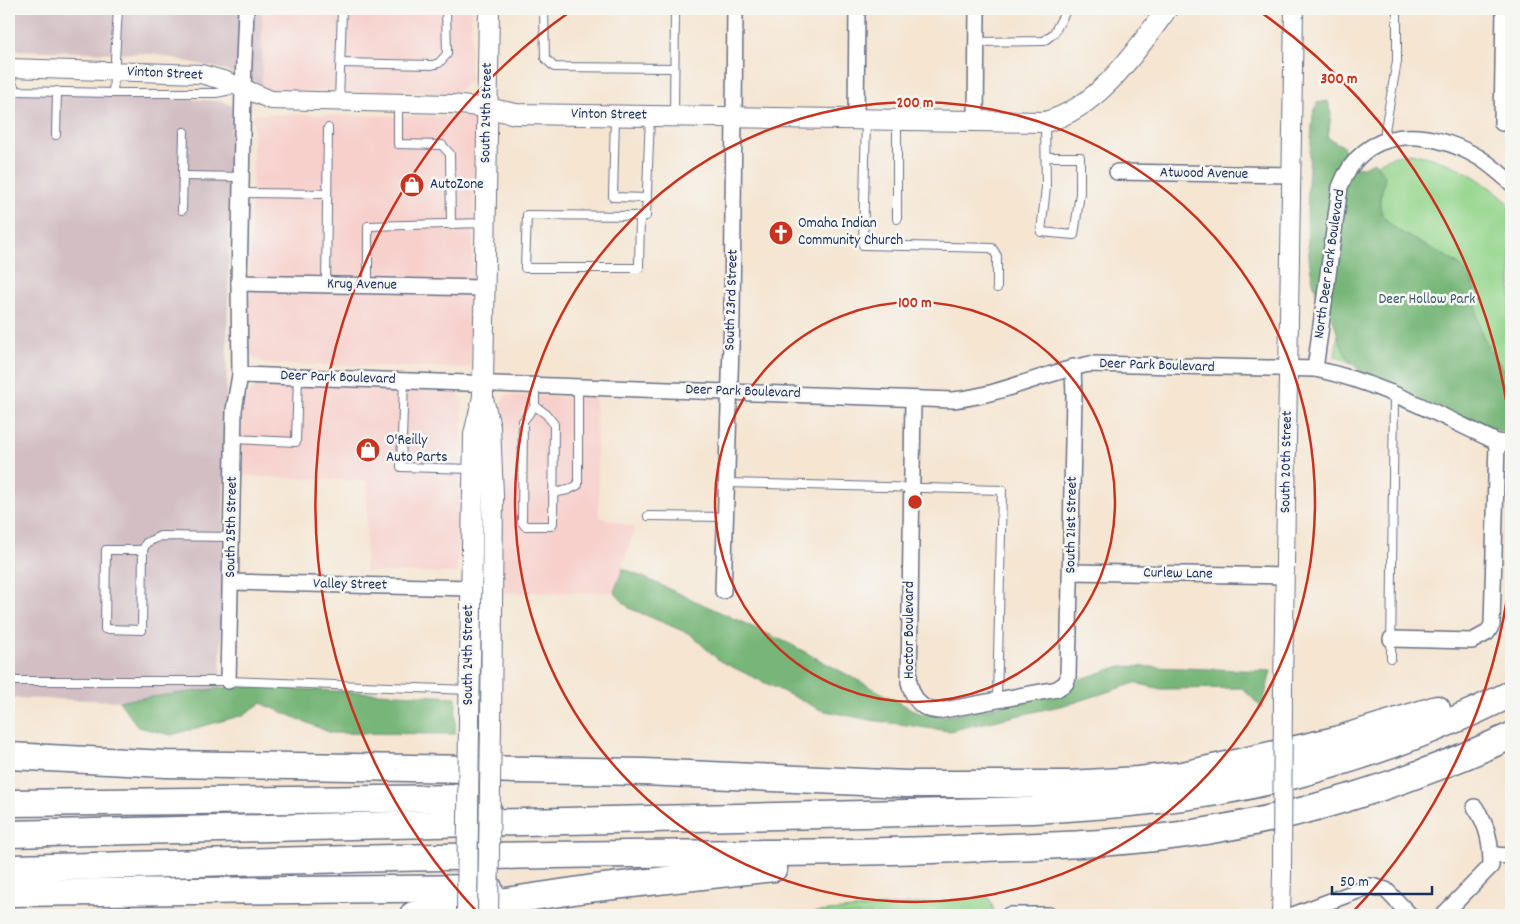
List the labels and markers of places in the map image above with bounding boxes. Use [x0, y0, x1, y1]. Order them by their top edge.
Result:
shop icon: AutoZone [399, 172, 425, 198]
place label: AutoZone [430, 174, 484, 196]
place label: Omaha Indian Community Church [798, 213, 903, 252]
church icon: Omaha Indian Community Church [768, 220, 794, 246]
place label: O'Reilly Auto Parts [386, 430, 448, 469]
shop icon: O'Reilly Auto Parts [355, 437, 381, 463]
centre of rings [906, 493, 924, 511]

